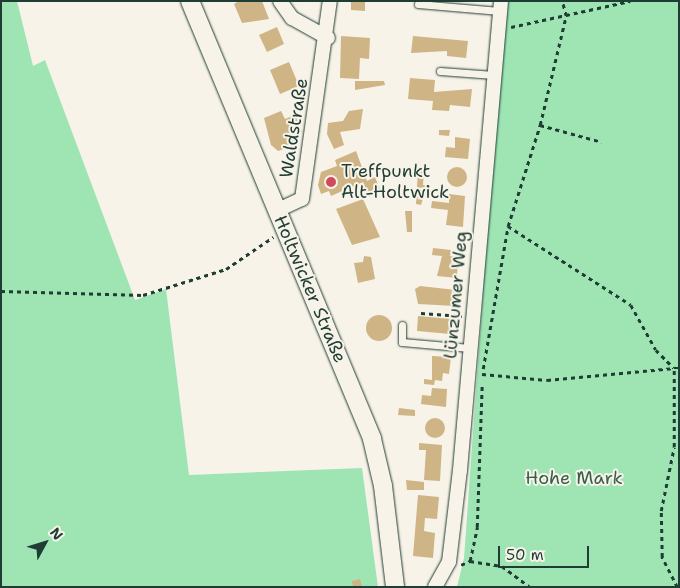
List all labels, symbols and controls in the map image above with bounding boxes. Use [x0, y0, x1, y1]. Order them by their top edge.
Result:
street label: Waldstraße [275, 77, 313, 179]
place label: Treffpunkt Alt-Holtwick [341, 161, 449, 203]
marker: Treffpunkt Alt-Holtwick [325, 176, 337, 188]
street label: Holtwicker Straße [269, 212, 351, 366]
street label: Lünzumer Weg [440, 230, 472, 360]
park label: Hohe Mark [525, 467, 623, 489]
north arrow [20, 518, 70, 568]
text: N [46, 524, 67, 544]
scale bar [500, 536, 591, 568]
text: 50 m [506, 545, 544, 565]

